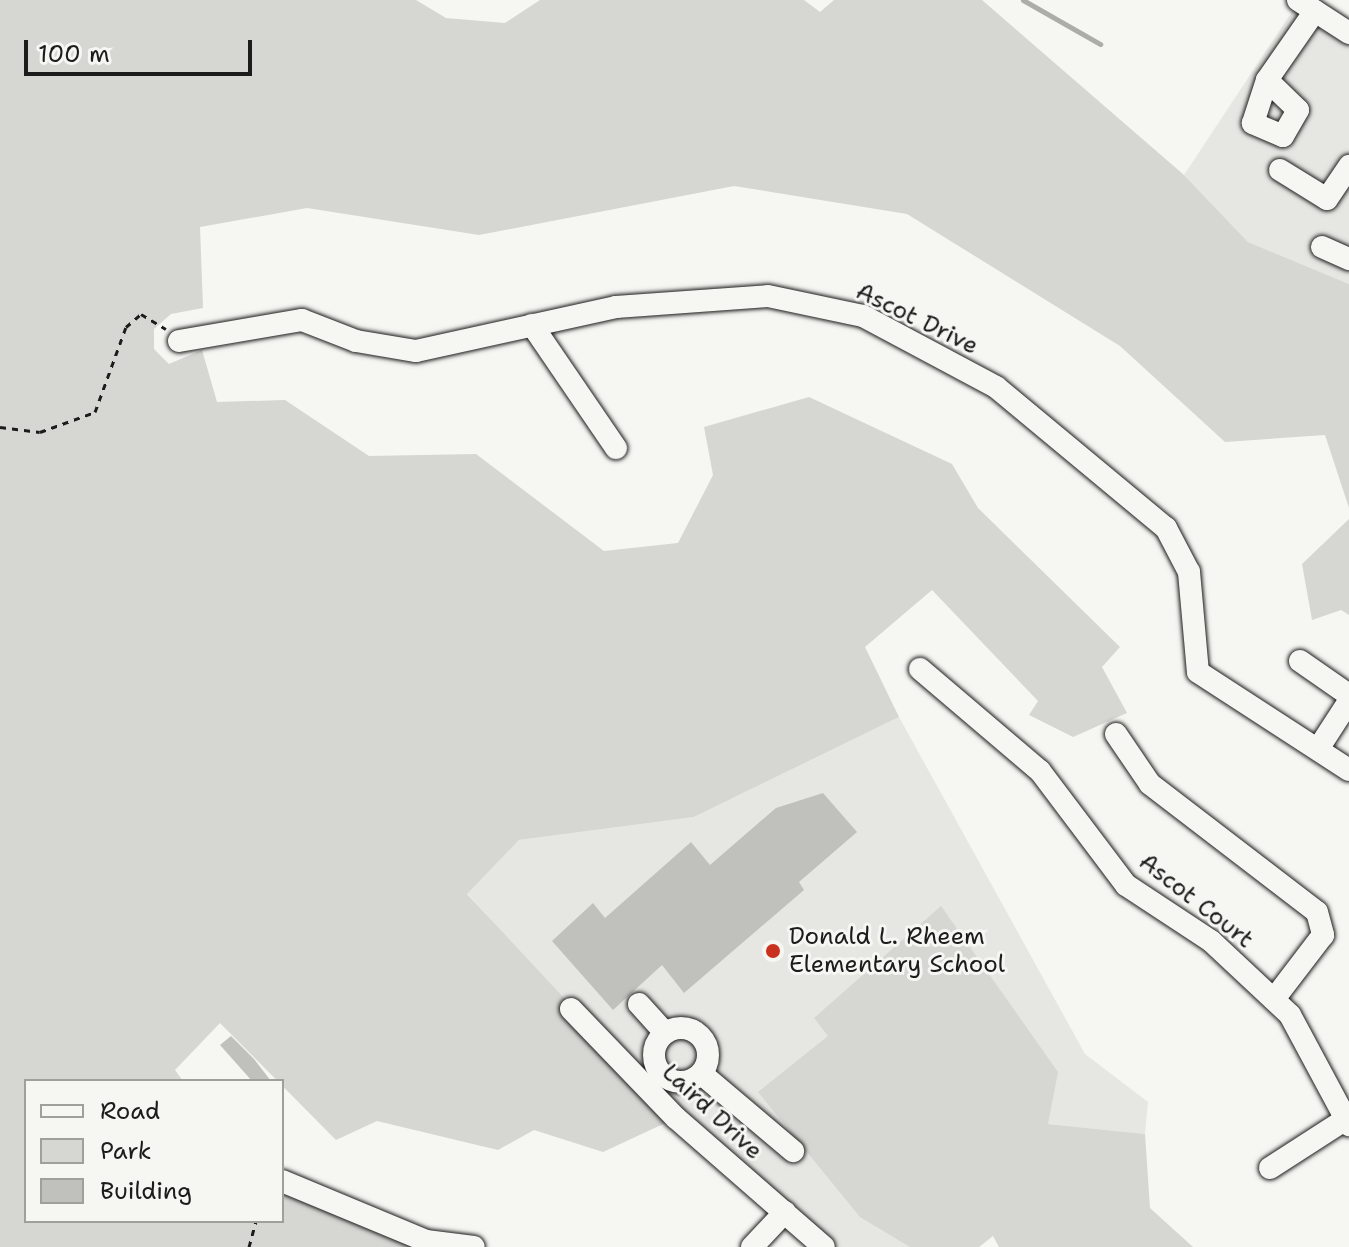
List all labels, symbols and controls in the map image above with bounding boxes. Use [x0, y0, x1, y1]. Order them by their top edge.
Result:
scale bar [28, 24, 256, 74]
text: 100 m [38, 38, 110, 70]
street label: Ascot Drive [851, 277, 983, 361]
street label: Ascot Court [1133, 847, 1259, 955]
place label: Donald L. Rheem Elementary School [789, 923, 1005, 979]
marker: Donald L. Rheem Elementary School [764, 942, 782, 960]
street label: Laird Drive [656, 1058, 768, 1166]
legend [24, 1079, 284, 1223]
text: Road [100, 1095, 160, 1127]
text: Park [100, 1135, 152, 1167]
text: Building [100, 1175, 192, 1207]

